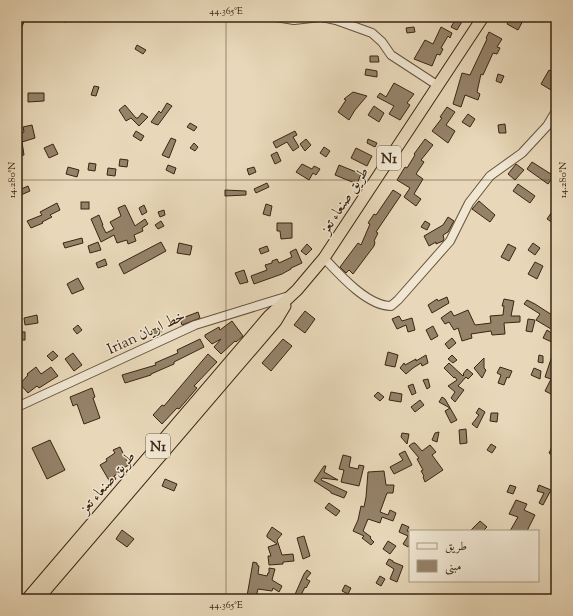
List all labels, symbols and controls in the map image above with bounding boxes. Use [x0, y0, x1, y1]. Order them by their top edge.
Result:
text: 44.365°E [209, 4, 243, 19]
road number: N1 [377, 146, 401, 170]
text: 14.280°N [5, 162, 20, 198]
text: 14.280°N [556, 162, 571, 198]
street label: طريق صنعاء تعز [315, 163, 375, 240]
street label: Irian خط اريان [104, 306, 189, 361]
road number: N1 [146, 434, 170, 458]
street label: طريق صنعاء تعز [74, 447, 141, 520]
legend [409, 530, 539, 582]
text: طريق [445, 538, 467, 556]
text: مبنى [445, 558, 461, 576]
text: 44.365°E [209, 598, 243, 613]

